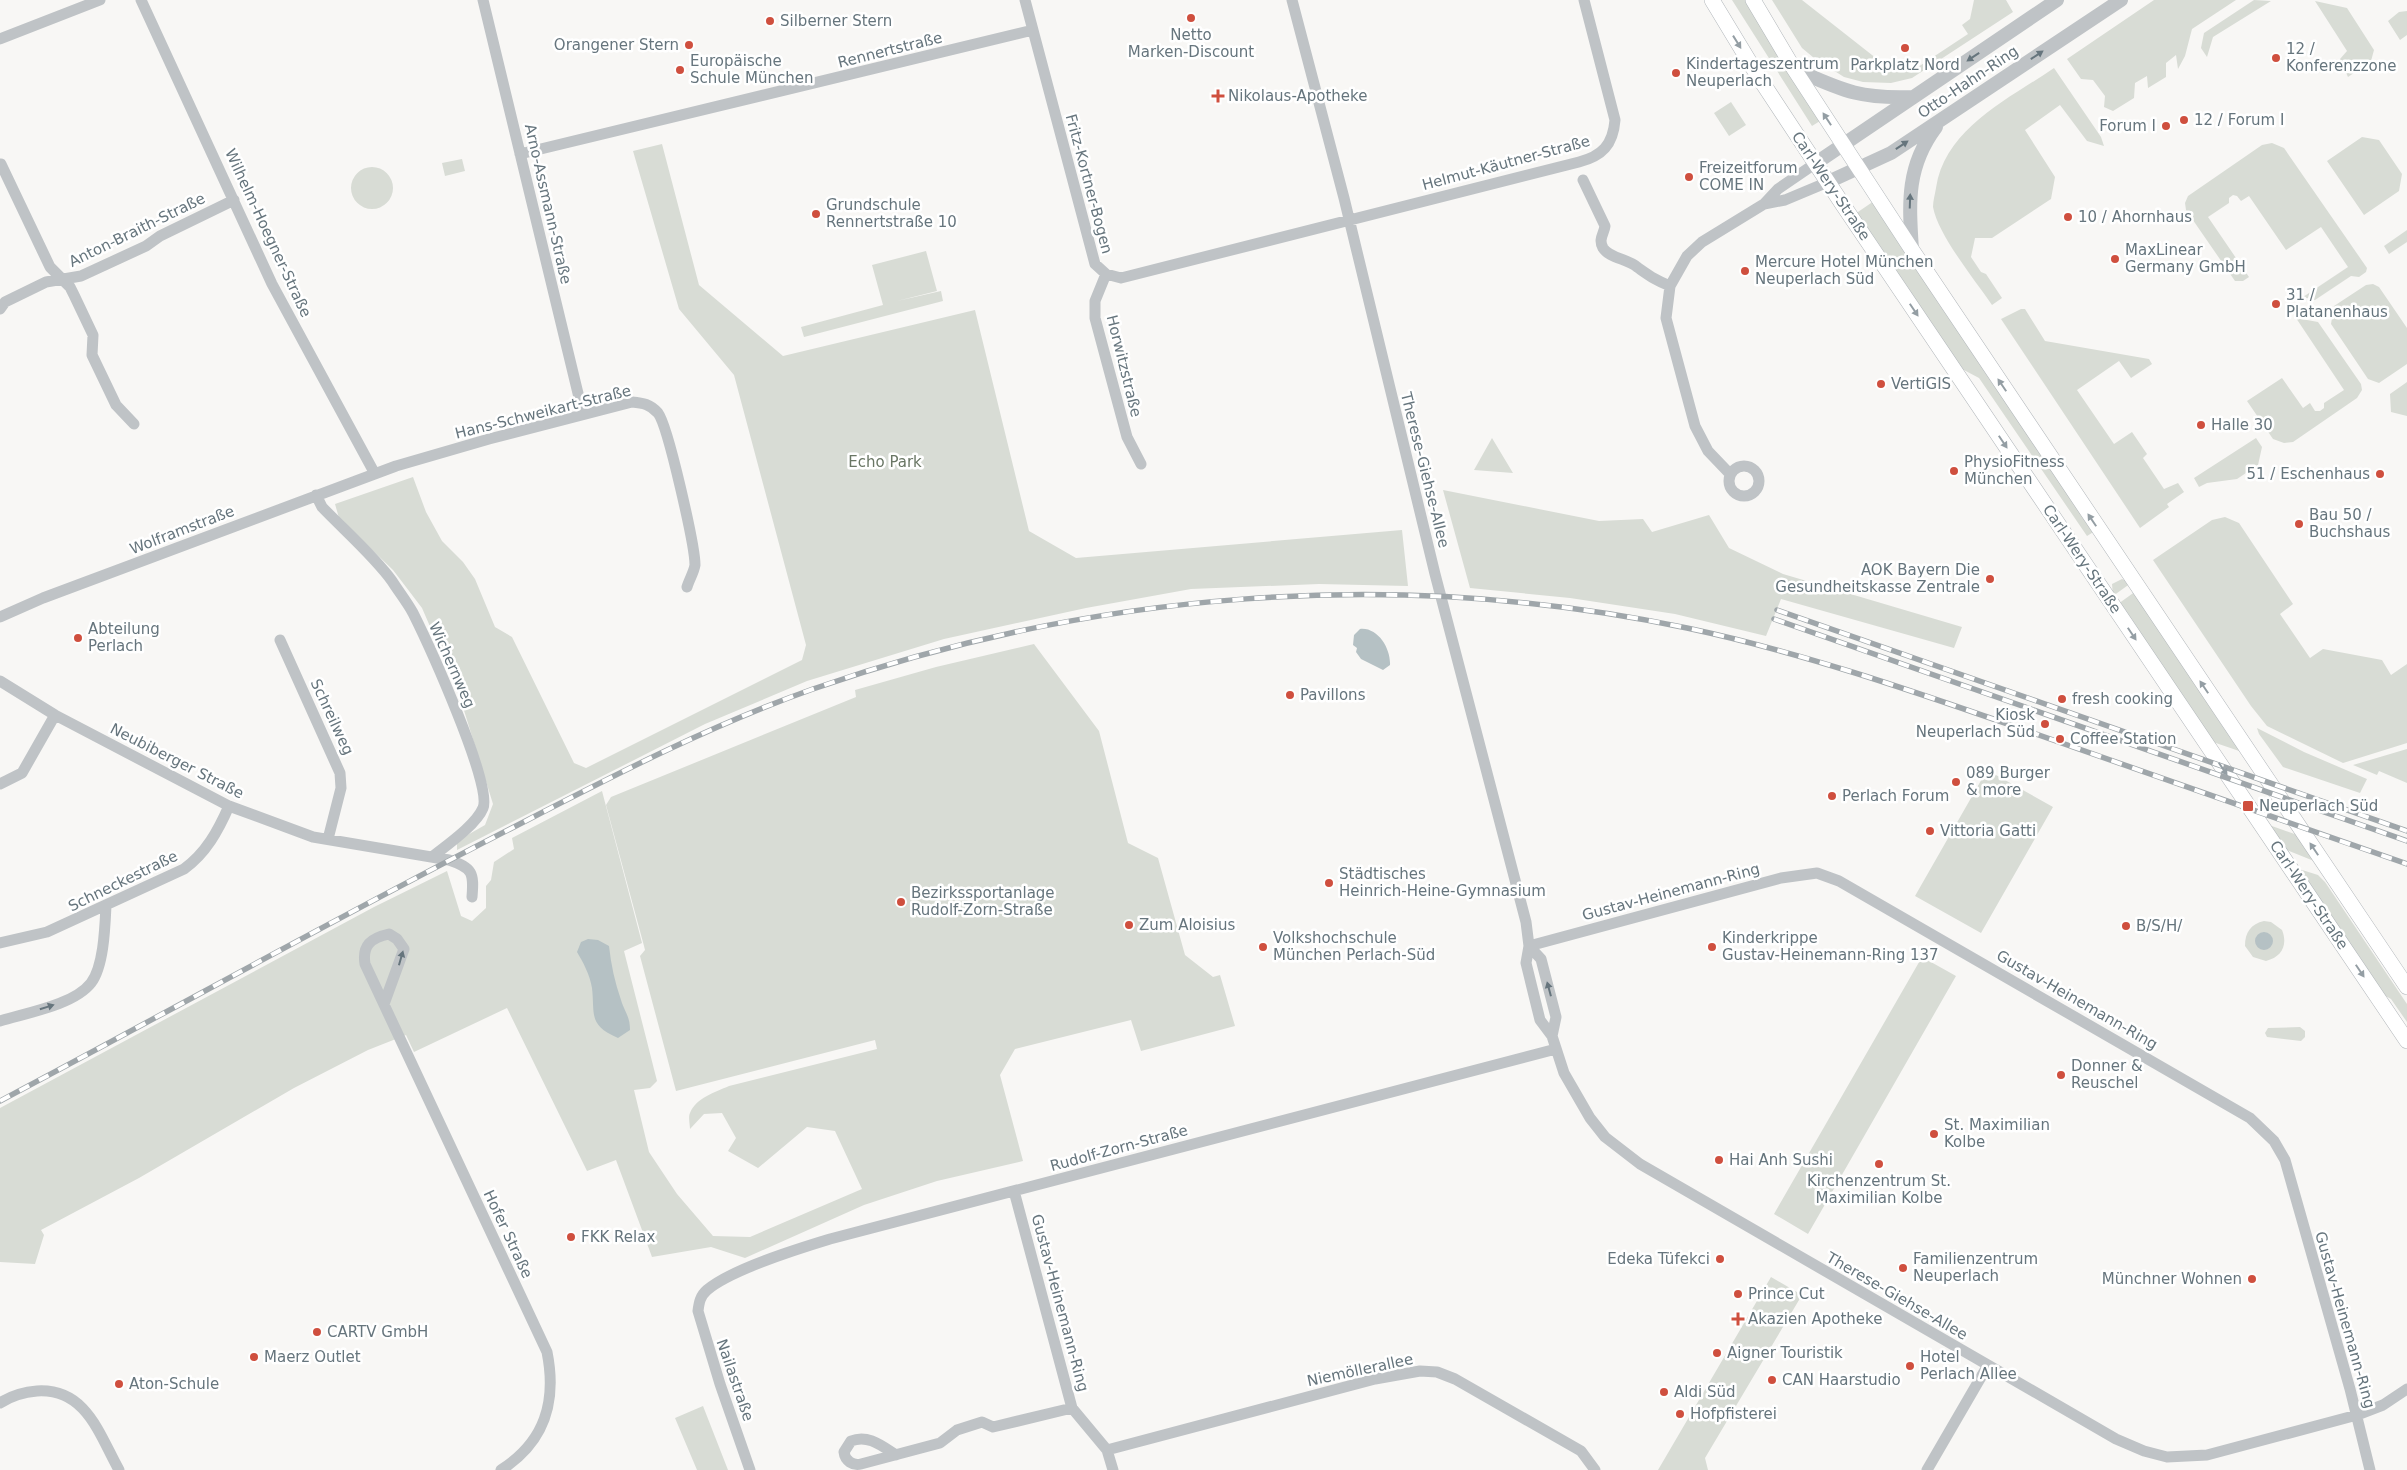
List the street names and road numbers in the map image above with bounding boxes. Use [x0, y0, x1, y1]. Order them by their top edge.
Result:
street label: Rennertstraße [836, 28, 944, 72]
street label: Otto-Hahn-Ring [1914, 42, 2022, 122]
street label: Fritz-Kortner-Bogen [1062, 112, 1116, 256]
street label: Arno-Assmann-Straße [521, 122, 575, 286]
street label: Carl-Wery-Straße [1788, 128, 1874, 244]
street label: Helmut-Käutner-Straße [1420, 132, 1592, 194]
street label: Wilhelm-Hoegner-Straße [221, 146, 315, 320]
street label: Anton-Braith-Straße [66, 189, 208, 271]
street label: Horwitzstraße [1103, 313, 1145, 419]
street label: Hans-Schweikart-Straße [453, 381, 633, 443]
street label: Therese-Giehse-Allee [1397, 389, 1453, 550]
street label: Carl-Wery-Straße [2039, 501, 2125, 617]
street label: Wolframstraße [127, 502, 237, 558]
street label: Wichernweg [425, 619, 479, 711]
street label: Schreilweg [307, 676, 357, 758]
street label: Neubiberger Straße [107, 720, 247, 802]
street label: Carl-Wery-Straße [2266, 837, 2352, 953]
street label: Schneckestraße [65, 847, 181, 915]
street label: Gustav-Heinemann-Ring [1580, 860, 1762, 924]
street label: Gustav-Heinemann-Ring [1993, 946, 2161, 1054]
street label: Rudolf-Zorn-Straße [1048, 1121, 1190, 1175]
street label: Hofer Straße [480, 1187, 536, 1281]
street label: Gustav-Heinemann-Ring [1028, 1212, 1092, 1394]
street label: Gustav-Heinemann-Ring [2311, 1229, 2379, 1411]
street label: Therese-Giehse-Allee [1822, 1248, 1971, 1344]
street label: Nailastraße [713, 1337, 757, 1423]
street label: Niemöllerallee [1305, 1350, 1415, 1390]

